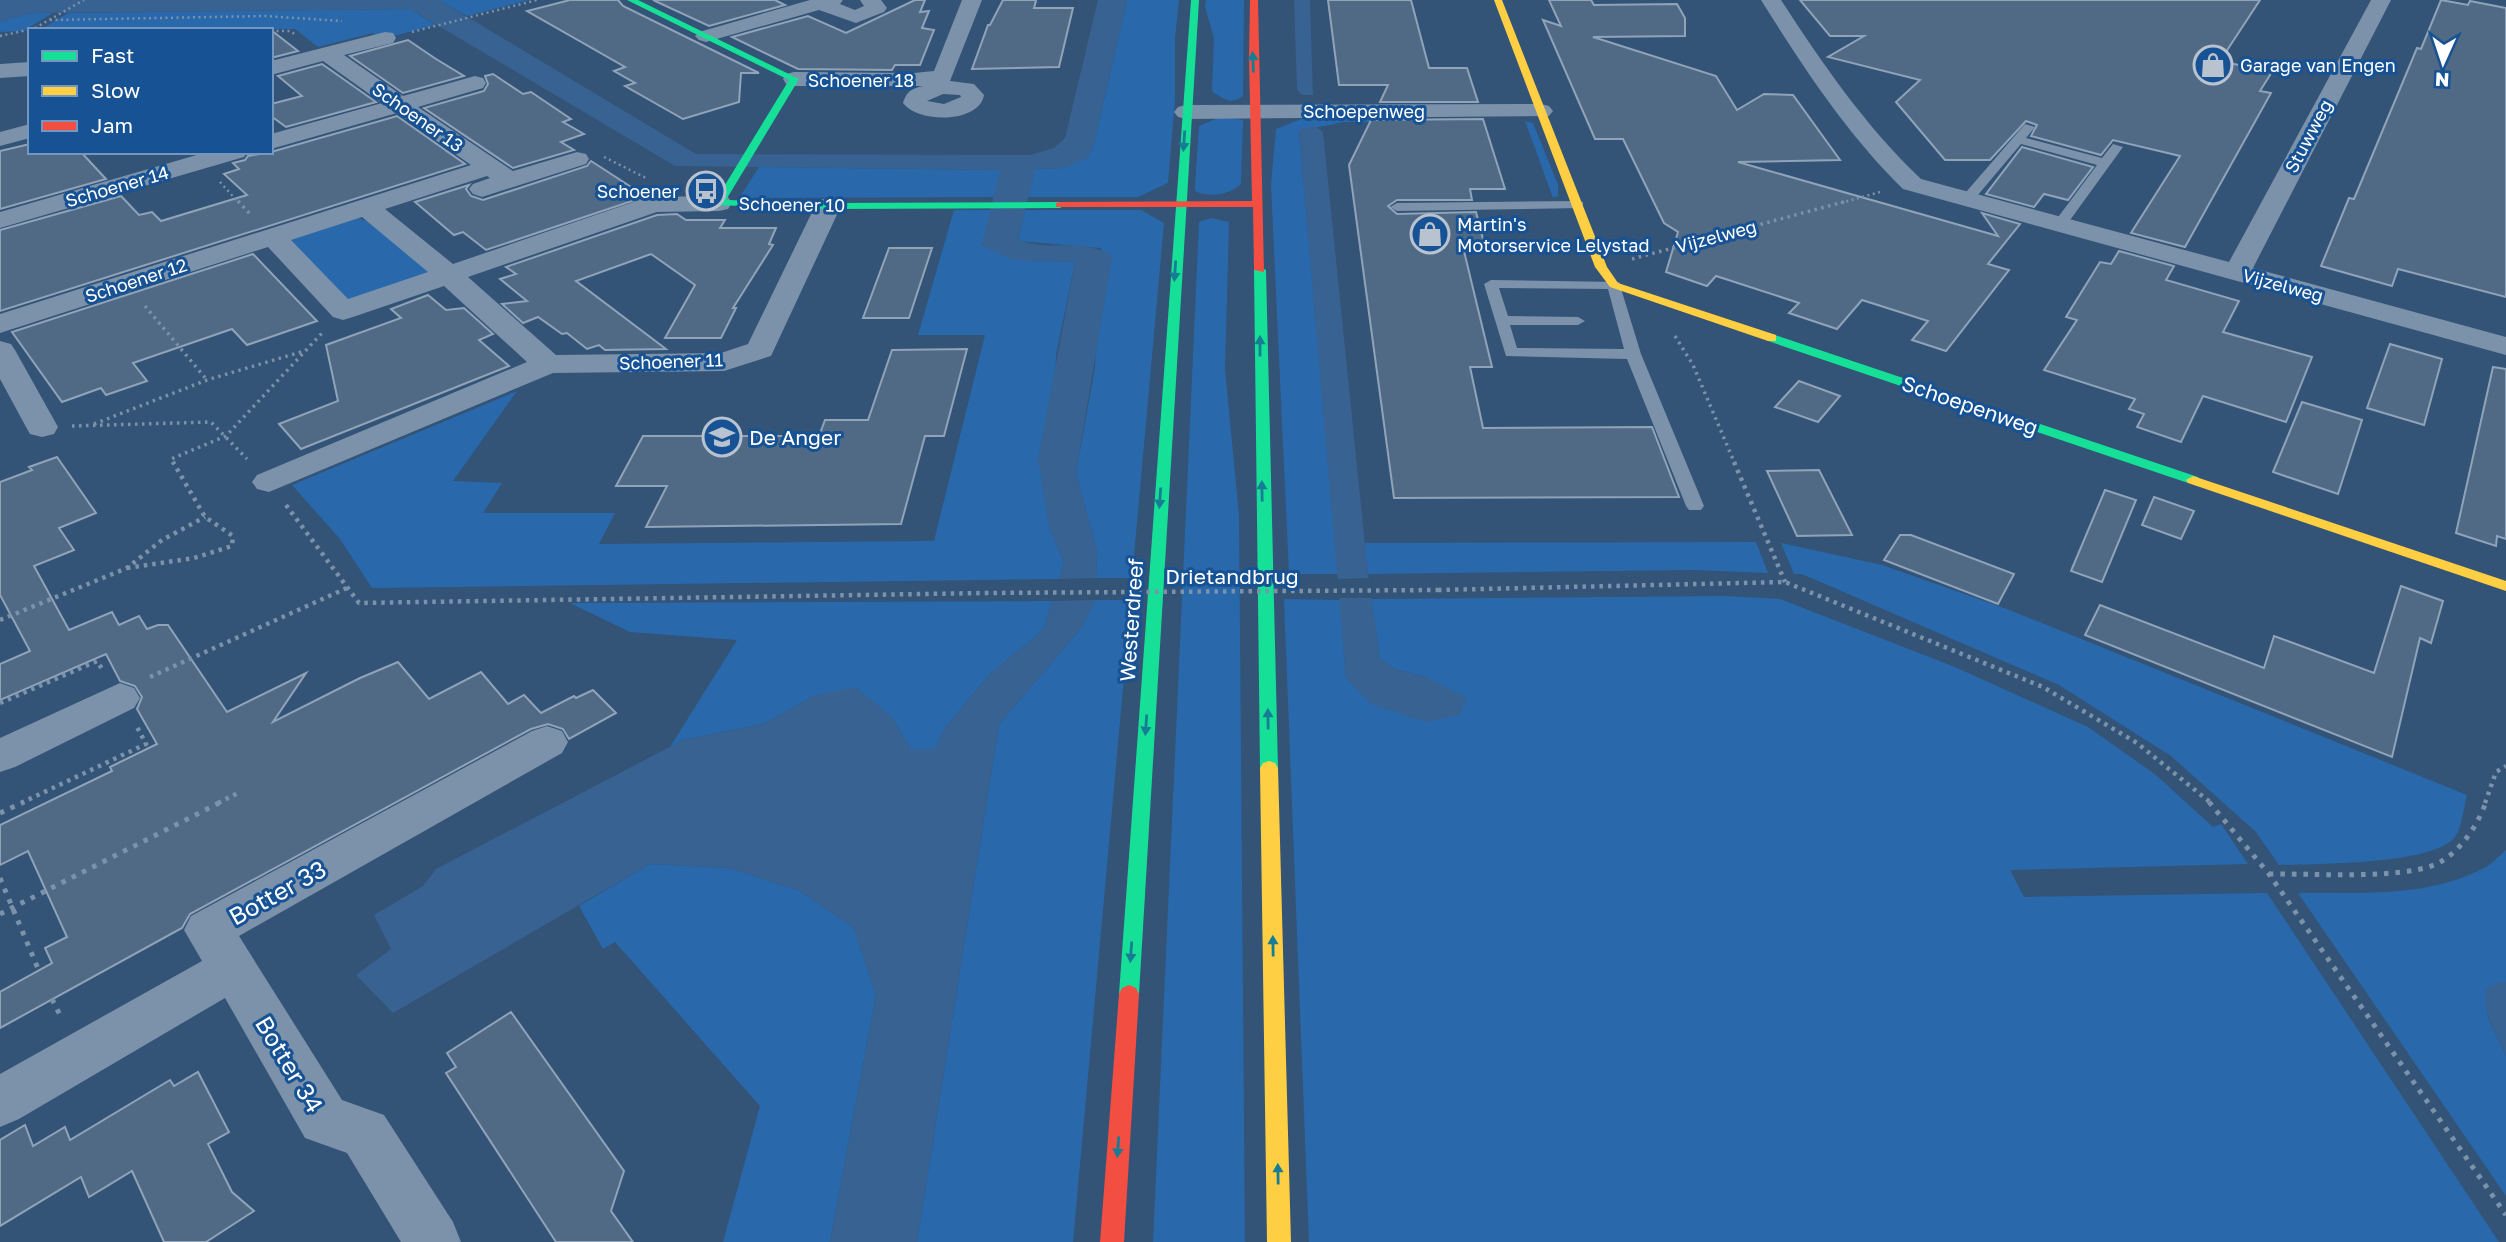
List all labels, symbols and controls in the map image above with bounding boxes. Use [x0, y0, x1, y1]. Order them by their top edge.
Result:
legend [28, 28, 273, 154]
north arrow [2408, 28, 2478, 98]
text: Fast [91, 42, 134, 68]
shop icon: Garage van Engen [2192, 44, 2234, 86]
one-way arrow [1248, 51, 1259, 73]
place label: Garage van Engen [2240, 54, 2396, 76]
street label: Schoener 18 [808, 69, 914, 91]
text: N [2434, 69, 2450, 92]
text: Slow [91, 77, 140, 103]
street label: Schoener 13 [368, 78, 468, 156]
street label: Stuwweg [2280, 96, 2336, 176]
street label: Schoepenweg [1303, 100, 1425, 122]
text: Jam [91, 112, 133, 138]
one-way arrow [1178, 130, 1189, 152]
street label: Schoener 14 [63, 161, 171, 211]
bus stop icon: Schoener [685, 170, 727, 212]
place label: Schoener [597, 180, 679, 202]
street label: Schoener 10 [739, 192, 845, 216]
shop icon: Martin's Motorservice Lelystad [1409, 213, 1451, 255]
place label: Martin's Motorservice Lelystad [1457, 213, 1649, 256]
street label: Vijzelweg [1673, 215, 1759, 257]
street label: Schoener 12 [82, 253, 190, 307]
one-way arrow [1170, 260, 1181, 282]
street label: Vijzelweg [2240, 264, 2326, 306]
one-way arrow [1254, 335, 1266, 357]
street label: Schoener 11 [619, 348, 724, 374]
street label: Schoepenweg [1899, 370, 2041, 440]
school or university icon: De Anger [701, 416, 743, 458]
place label: De Anger [749, 424, 841, 450]
one-way arrow [1257, 480, 1268, 502]
one-way arrow [1155, 487, 1166, 509]
street label: Westerdreef [1114, 557, 1148, 683]
street label: Drietandbrug [1165, 563, 1299, 589]
one-way arrow [1262, 708, 1273, 730]
one-way arrow [1140, 714, 1151, 736]
street label: Botter 33 [223, 853, 331, 931]
one-way arrow [1267, 935, 1278, 957]
one-way arrow [1125, 941, 1136, 963]
street label: Botter 34 [250, 1010, 330, 1118]
one-way arrow [1112, 1136, 1123, 1158]
one-way arrow [1272, 1163, 1284, 1185]

